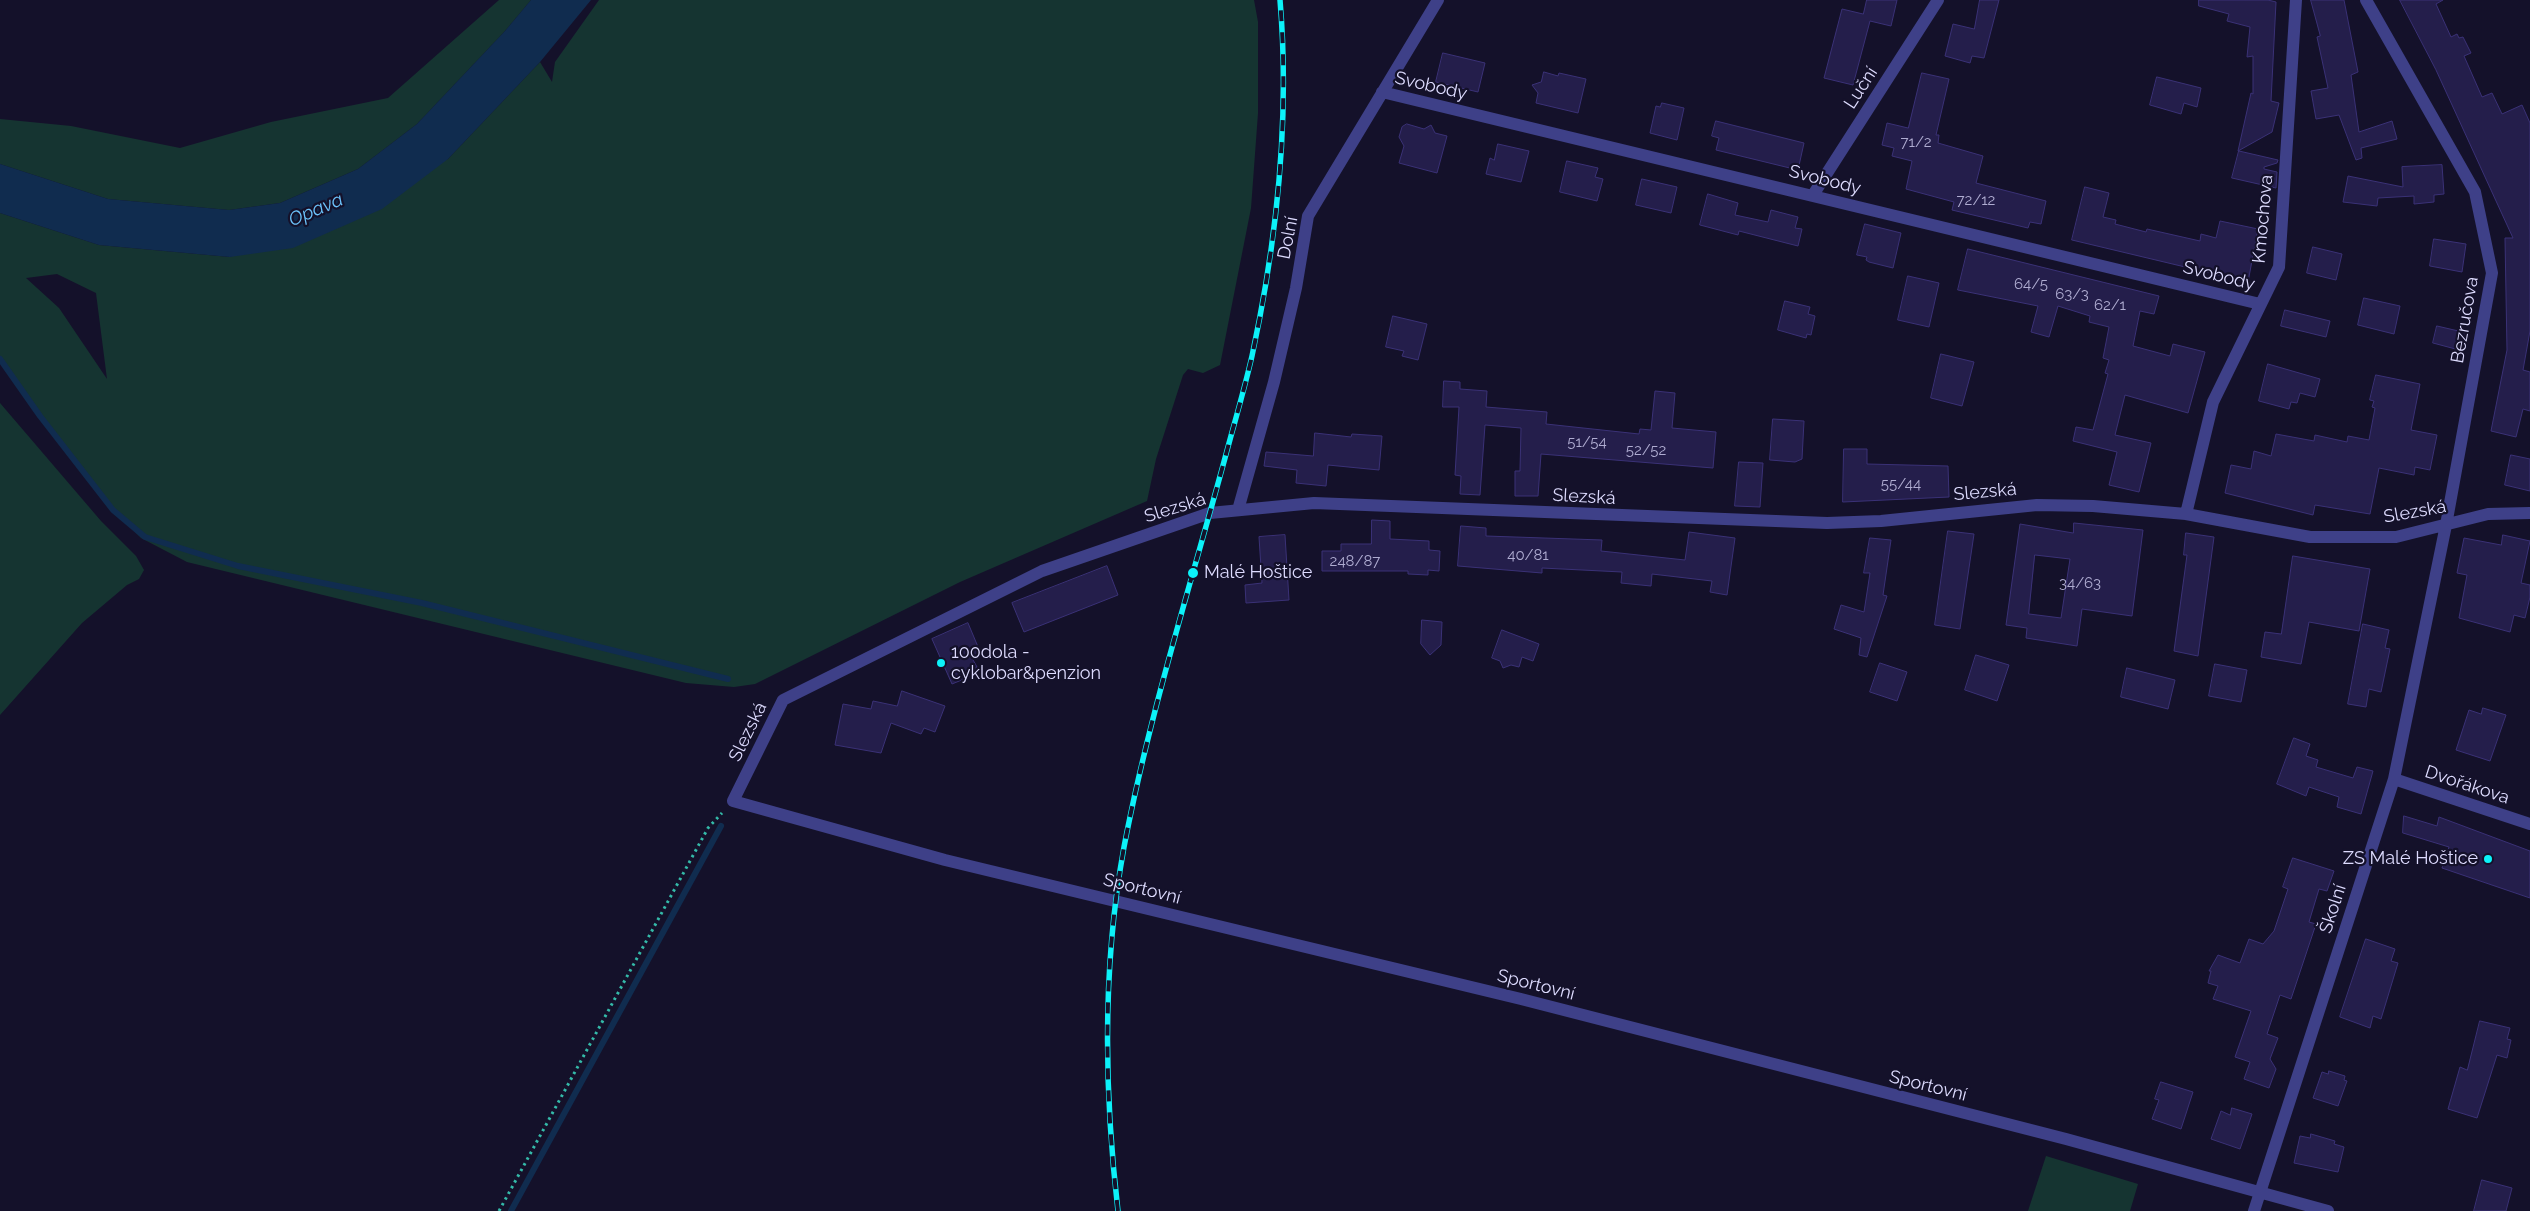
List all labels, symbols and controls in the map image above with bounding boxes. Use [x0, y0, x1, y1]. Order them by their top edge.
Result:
street label: Luční [1840, 63, 1882, 113]
street label: Svobody [1393, 67, 1469, 105]
house number: 71/2 [1901, 133, 1931, 151]
street label: Svobody [1787, 161, 1863, 199]
street label: Kmochova [2248, 174, 2278, 264]
water label: Opava [285, 188, 347, 232]
house number: 72/12 [1957, 191, 1995, 209]
street label: Dolní [1273, 215, 1303, 261]
street label: Svobody [2181, 257, 2257, 295]
house number: 64/5 [2014, 275, 2048, 293]
street label: Bezručova [2447, 275, 2483, 365]
house number: 63/3 [2055, 285, 2089, 303]
house number: 62/1 [2094, 296, 2126, 314]
house number: 51/54 [1567, 433, 1607, 451]
house number: 52/52 [1626, 441, 1666, 459]
house number: 55/44 [1881, 475, 1921, 493]
street label: Slezská [1953, 478, 2017, 506]
street label: Slezská [1552, 485, 1616, 509]
street label: Slezská [1142, 488, 1208, 528]
street label: Slezská [2382, 496, 2448, 528]
house number: 40/81 [1507, 546, 1549, 564]
house number: 248/87 [1330, 552, 1380, 570]
place label: Malé Hoštice [1204, 562, 1312, 584]
marker: Malé Hoštice [1186, 566, 1200, 580]
house number: 34/63 [2059, 574, 2101, 592]
place label: 100dola - cyklobar&penzion [951, 642, 1101, 684]
marker: 100dola - cyklobar&penzion [935, 657, 947, 669]
street label: Slezská [724, 699, 772, 765]
street label: Dvořákova [2422, 761, 2512, 809]
place label: ZS Malé Hoštice [2343, 848, 2478, 870]
marker: ZS Malé Hoštice [2482, 853, 2494, 865]
street label: Sportovní [1101, 869, 1183, 909]
street label: Školní [2315, 882, 2351, 936]
street label: Sportovní [1495, 965, 1577, 1005]
street label: Sportovní [1887, 1066, 1969, 1106]

